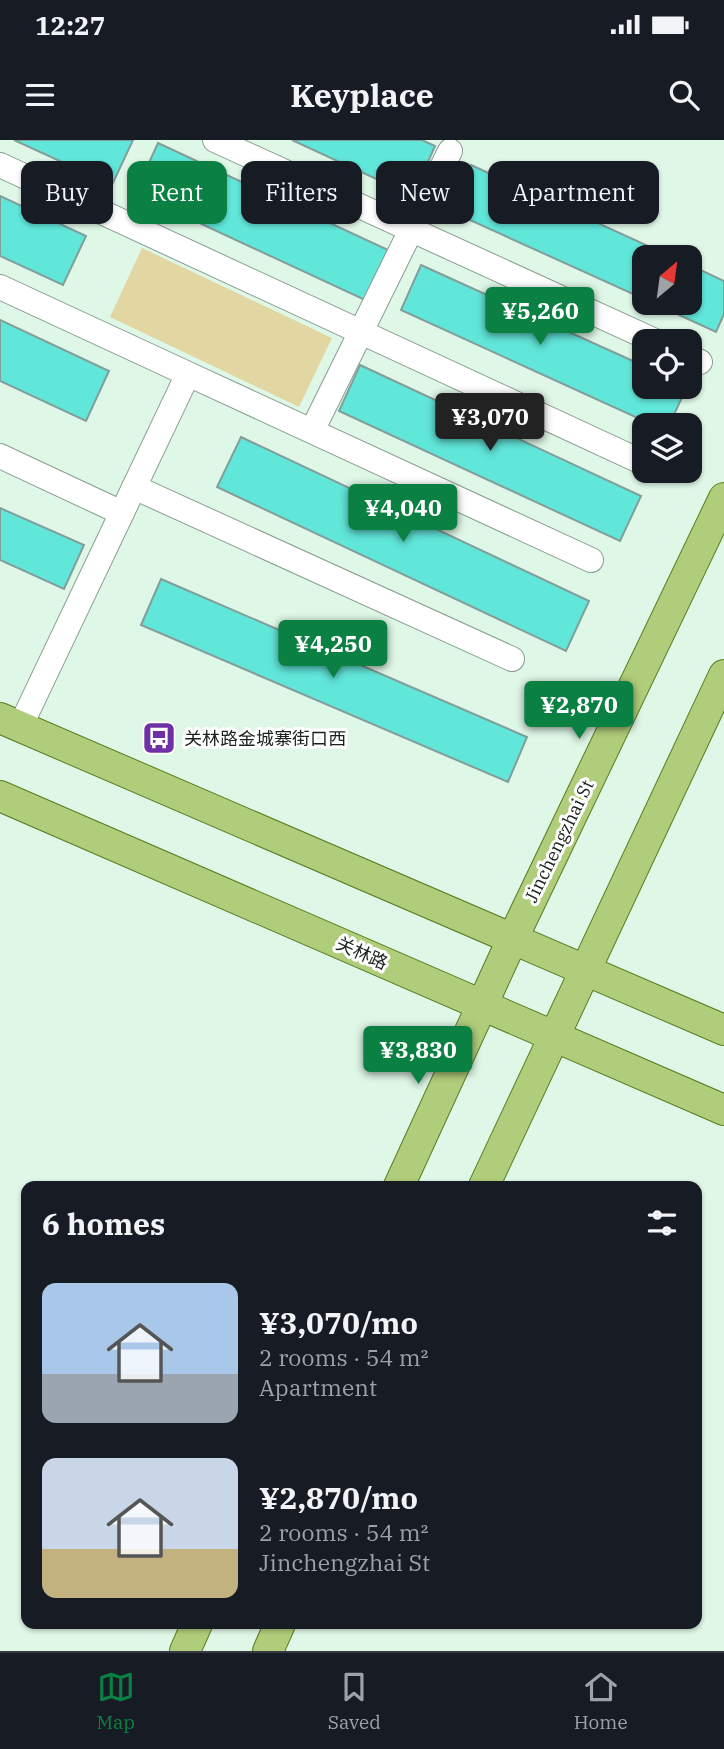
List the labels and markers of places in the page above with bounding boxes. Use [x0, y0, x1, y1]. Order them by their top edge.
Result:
pin: ¥5,260 [483, 288, 597, 347]
pin: ¥3,070 [433, 394, 547, 453]
pin: ¥4,040 [346, 484, 460, 544]
pin: ¥4,250 [276, 620, 390, 680]
pin: ¥2,870 [522, 682, 636, 741]
bus stop icon: 关林路金城寨街口西 [140, 719, 178, 757]
place label: 关林路金城寨街口西 [184, 727, 346, 750]
pin: ¥3,830 [361, 1026, 475, 1086]

